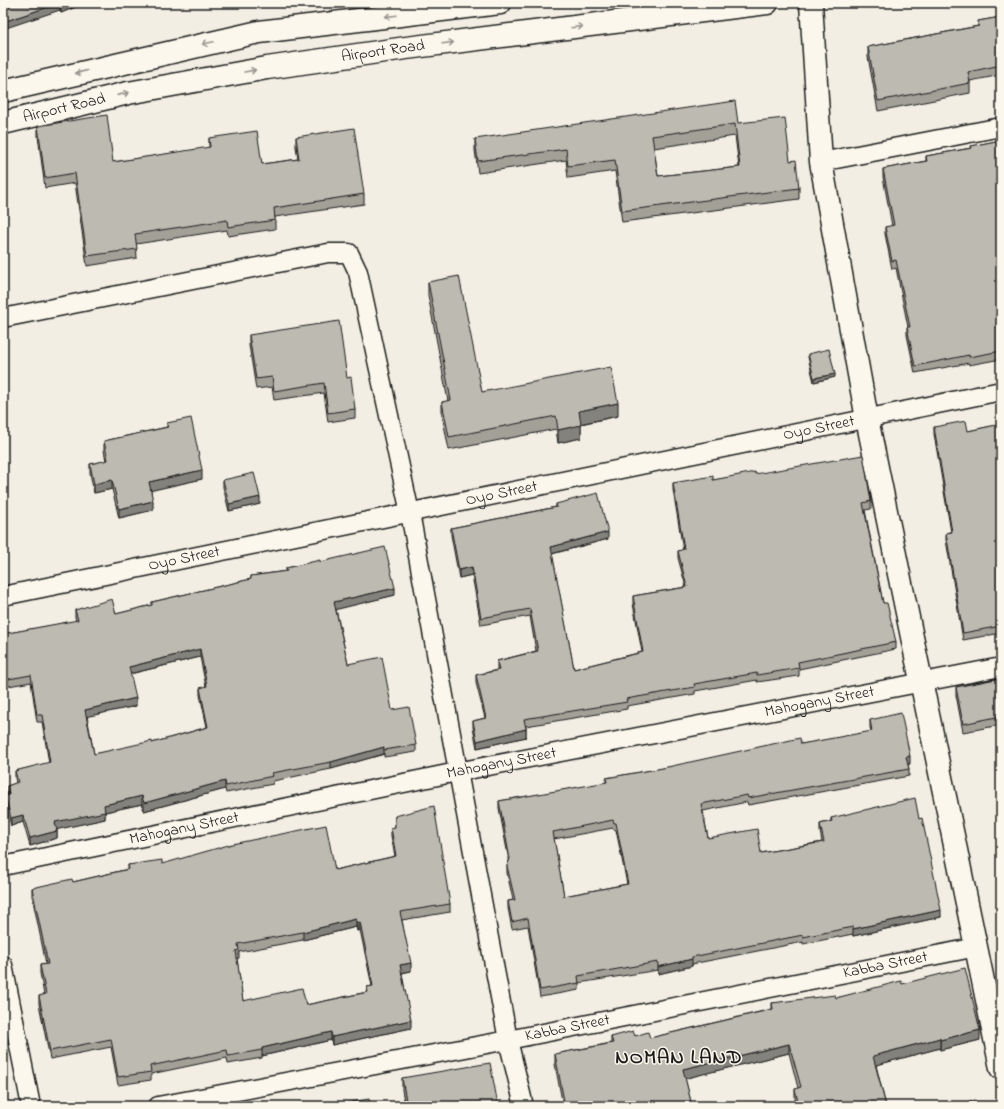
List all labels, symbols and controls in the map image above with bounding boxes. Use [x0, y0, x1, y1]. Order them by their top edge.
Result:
one-way arrow [385, 12, 398, 20]
one-way arrow [570, 23, 583, 31]
street label: Airport Road [340, 34, 426, 69]
one-way arrow [442, 39, 455, 47]
one-way arrow [201, 40, 214, 48]
one-way arrow [244, 67, 257, 75]
one-way arrow [75, 69, 88, 77]
street label: Airport Road [21, 87, 108, 130]
one-way arrow [116, 90, 129, 98]
street label: Oyo Street [781, 409, 858, 447]
street label: Oyo Street [464, 474, 540, 513]
street label: Oyo Street [146, 540, 223, 578]
street label: Mahogany Street [763, 680, 877, 724]
street label: Mahogany Street [444, 741, 559, 786]
street label: Mahogany Street [127, 805, 242, 852]
street label: Kabba Street [841, 945, 931, 985]
street label: Kabba Street [523, 1008, 613, 1048]
district label: NOMAN LAND [615, 1044, 743, 1073]

